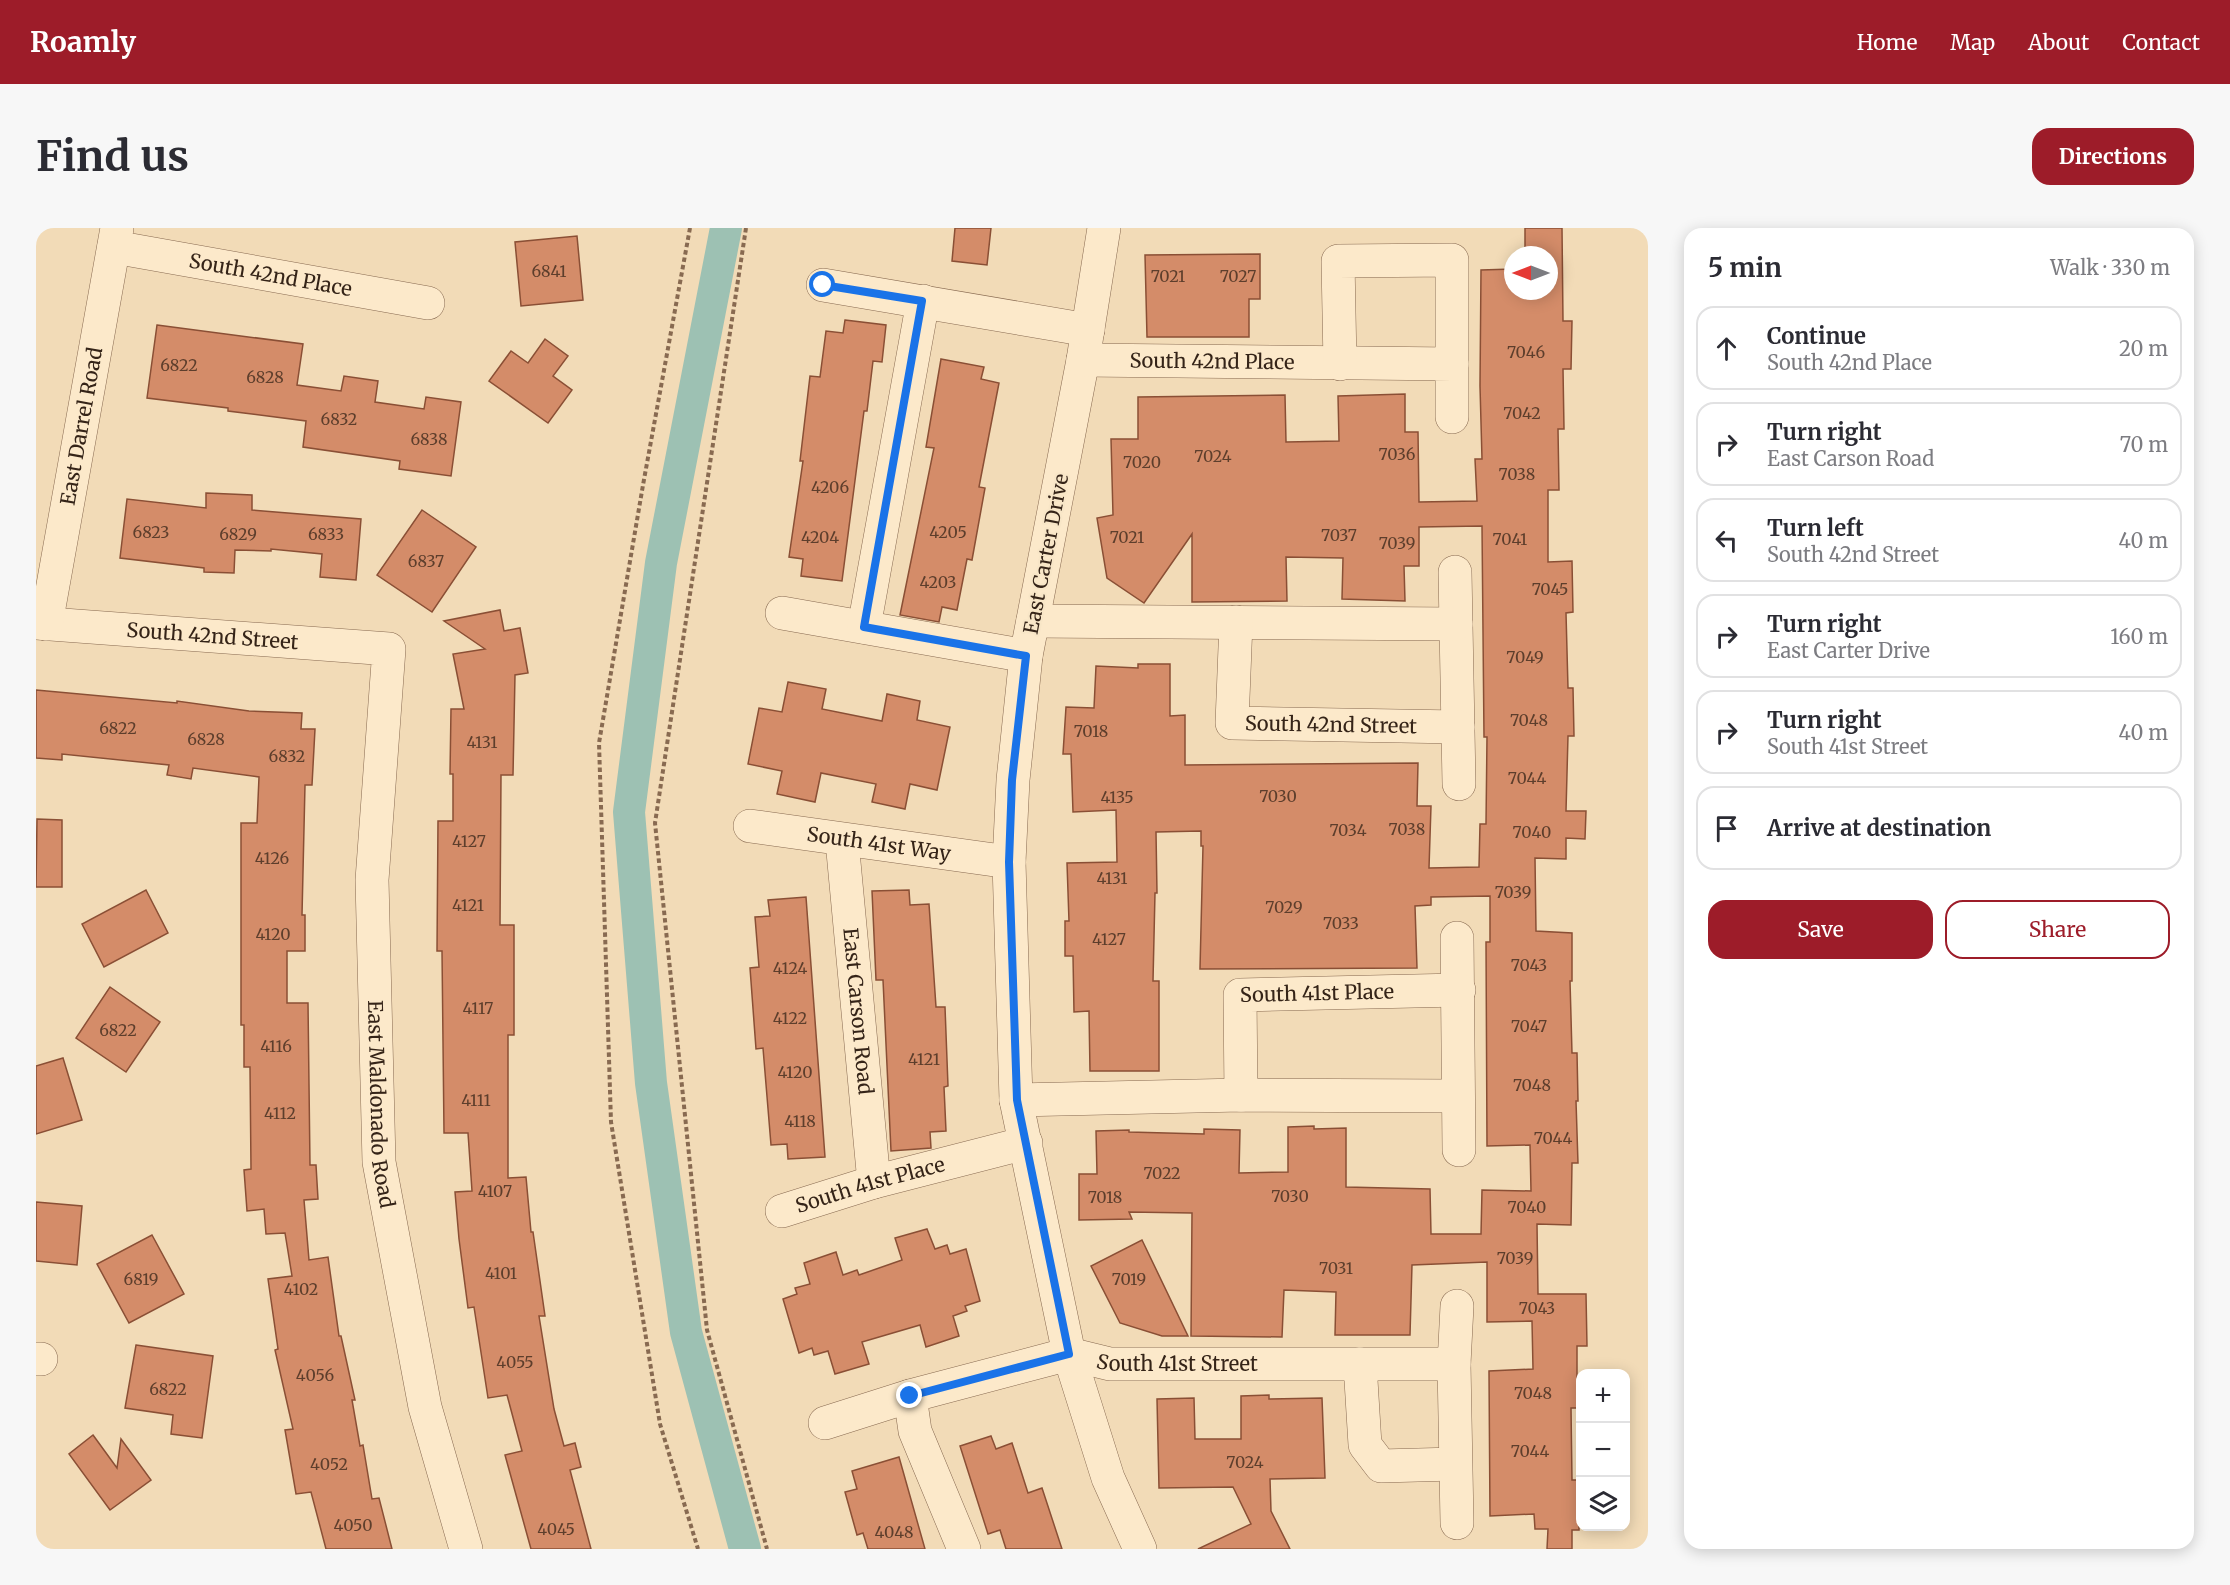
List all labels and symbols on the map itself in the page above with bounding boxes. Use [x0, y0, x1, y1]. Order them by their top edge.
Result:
north arrow [1504, 246, 1558, 300]
street label: South 42nd Place [187, 248, 354, 301]
house number: 6841 [531, 261, 567, 281]
house number: 7021 [1151, 266, 1185, 286]
house number: 7027 [1220, 266, 1256, 286]
route start [809, 271, 835, 297]
house number: 7046 [1507, 342, 1545, 362]
street label: East Darrel Road [55, 345, 107, 507]
street label: South 42nd Place [1129, 348, 1295, 374]
house number: 6822 [160, 355, 198, 375]
house number: 6828 [246, 367, 284, 387]
house number: 7042 [1503, 403, 1541, 423]
house number: 6832 [321, 409, 357, 429]
house number: 6838 [410, 429, 448, 449]
house number: 7036 [1379, 444, 1416, 464]
house number: 7024 [1194, 446, 1232, 466]
house number: 7020 [1123, 452, 1161, 472]
house number: 7038 [1499, 464, 1535, 484]
street label: East Carter Drive [1018, 472, 1073, 636]
house number: 4206 [811, 477, 849, 497]
house number: 6823 [133, 522, 169, 542]
house number: 4205 [929, 522, 967, 542]
house number: 6829 [219, 524, 257, 544]
house number: 6833 [308, 524, 344, 544]
house number: 7037 [1321, 525, 1357, 545]
house number: 4204 [801, 527, 839, 547]
house number: 7021 [1110, 527, 1144, 547]
house number: 7041 [1493, 529, 1527, 549]
house number: 7039 [1379, 533, 1415, 553]
house number: 6837 [408, 551, 444, 571]
house number: 4203 [920, 572, 956, 592]
house number: 7045 [1532, 579, 1568, 599]
street label: South 42nd Street [126, 617, 300, 654]
house number: 7049 [1506, 647, 1544, 667]
street label: South 42nd Street [1245, 710, 1417, 738]
house number: 7048 [1510, 710, 1548, 730]
house number: 6822 [99, 718, 137, 738]
house number: 7018 [1074, 721, 1108, 741]
house number: 6828 [187, 729, 225, 749]
house number: 4131 [466, 732, 498, 752]
house number: 6832 [269, 746, 305, 766]
house number: 7044 [1508, 768, 1546, 788]
house number: 7030 [1259, 786, 1297, 806]
house number: 4135 [1100, 787, 1134, 807]
house number: 7038 [1389, 819, 1425, 839]
house number: 7034 [1329, 820, 1367, 840]
street label: South 41st Way [805, 821, 953, 866]
house number: 7040 [1513, 822, 1551, 842]
house number: 4127 [452, 831, 486, 851]
house number: 4126 [255, 848, 290, 868]
house number: 4131 [1096, 868, 1128, 888]
house number: 7039 [1495, 882, 1531, 902]
house number: 4121 [452, 895, 484, 915]
house number: 7029 [1265, 897, 1303, 917]
house number: 7033 [1323, 913, 1359, 933]
house number: 4120 [255, 924, 291, 944]
street label: East Carson Road [838, 927, 879, 1096]
house number: 4127 [1092, 929, 1126, 949]
house number: 7043 [1511, 955, 1547, 975]
house number: 4124 [773, 958, 807, 978]
street label: South 41st Place [1240, 978, 1394, 1007]
house number: 4117 [463, 998, 493, 1018]
street label: East Maldonado Road [363, 1000, 400, 1210]
house number: 4122 [773, 1008, 807, 1028]
house number: 7047 [1511, 1016, 1547, 1036]
house number: 6822 [99, 1020, 137, 1040]
house number: 4116 [260, 1036, 292, 1056]
house number: 4121 [908, 1049, 940, 1069]
house number: 4120 [777, 1062, 813, 1082]
house number: 7048 [1513, 1075, 1551, 1095]
house number: 4111 [461, 1090, 491, 1110]
house number: 4112 [264, 1103, 296, 1123]
house number: 4118 [784, 1111, 816, 1131]
house number: 7044 [1534, 1128, 1572, 1148]
street label: South 41st Place [792, 1151, 947, 1218]
house number: 7022 [1143, 1163, 1181, 1183]
house number: 4107 [478, 1181, 512, 1201]
house number: 7030 [1271, 1186, 1309, 1206]
house number: 7018 [1088, 1187, 1122, 1207]
house number: 7040 [1508, 1197, 1546, 1217]
house number: 7039 [1497, 1248, 1533, 1268]
house number: 7031 [1319, 1258, 1353, 1278]
house number: 4101 [485, 1263, 517, 1283]
house number: 6819 [124, 1269, 158, 1289]
house number: 7019 [1112, 1269, 1146, 1289]
house number: 4102 [284, 1279, 318, 1299]
house number: 7043 [1519, 1298, 1555, 1318]
street label: South 41st Street [1094, 1348, 1258, 1376]
house number: 4055 [496, 1352, 534, 1372]
house number: 4056 [296, 1365, 335, 1385]
house number: 6822 [149, 1379, 187, 1399]
route end [896, 1382, 922, 1408]
house number: 7048 [1514, 1383, 1552, 1403]
house number: 7044 [1511, 1441, 1549, 1461]
house number: 7024 [1226, 1452, 1264, 1472]
house number: 4052 [310, 1454, 348, 1474]
house number: 4050 [333, 1515, 373, 1535]
house number: 4045 [537, 1519, 575, 1539]
house number: 4048 [874, 1522, 914, 1542]

